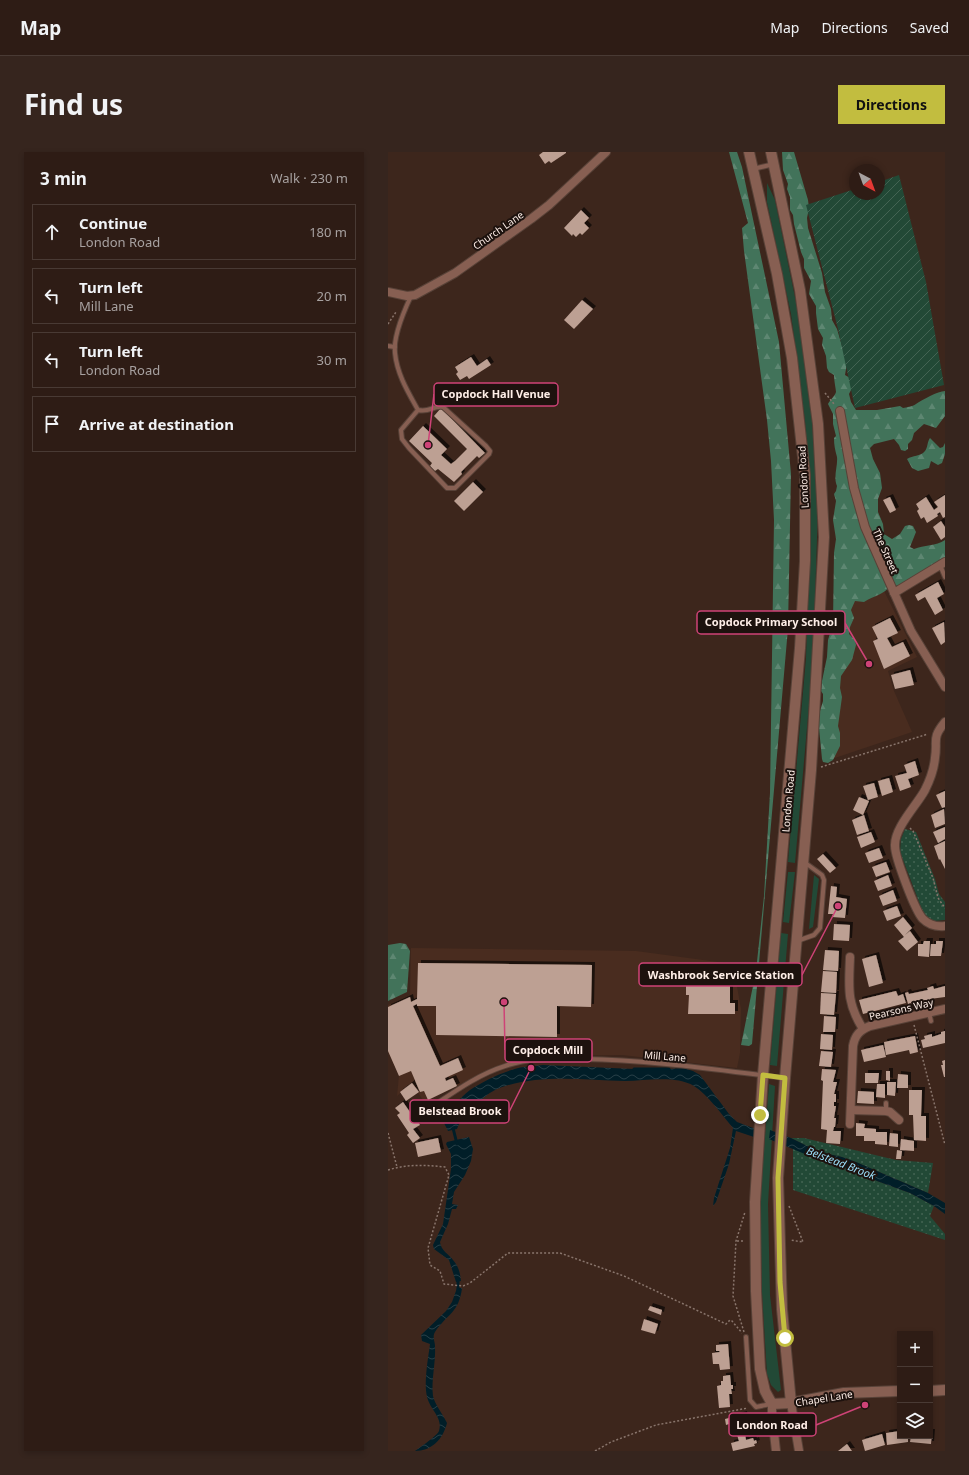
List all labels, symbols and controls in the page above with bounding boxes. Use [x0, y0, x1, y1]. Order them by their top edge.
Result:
text: Map [20, 15, 61, 41]
text: Map [770, 18, 799, 37]
text: Directions [821, 18, 888, 37]
text: Saved [910, 18, 949, 37]
text: Find us [24, 85, 123, 123]
button: Directions [838, 85, 945, 124]
north arrow [849, 164, 885, 200]
text: 3 min [40, 167, 87, 190]
text: Walk · 230 m [270, 169, 348, 187]
street label: Church Lane [470, 207, 526, 253]
text: Continue [79, 213, 147, 233]
icon: ahead [41, 221, 63, 243]
text: 180 m [309, 223, 347, 241]
text: London Road [79, 233, 160, 251]
text: Turn left [79, 277, 143, 297]
icon: left [41, 285, 63, 307]
text: 20 m [317, 287, 347, 305]
text: Mill Lane [79, 297, 134, 315]
text: Turn left [79, 341, 143, 361]
icon: left [41, 349, 63, 371]
text: 30 m [317, 351, 347, 369]
text: London Road [79, 361, 160, 379]
callout: Copdock Hall Venue [434, 383, 558, 406]
text: Copdock Hall Venue [442, 386, 551, 401]
icon: arrive [41, 413, 63, 435]
text: Arrive at destination [79, 414, 234, 434]
street label: London Road [794, 445, 812, 509]
street label: The Street [870, 526, 902, 576]
callout: Copdock Primary School [697, 611, 845, 634]
text: Copdock Primary School [705, 614, 837, 629]
street label: London Road [778, 769, 798, 833]
callout: Washbrook Service Station [639, 963, 802, 986]
text: Washbrook Service Station [648, 967, 794, 982]
street label: Pearsons Way [867, 995, 935, 1023]
callout: Copdock Mill [505, 1039, 592, 1062]
text: Copdock Mill [513, 1042, 583, 1057]
street label: Mill Lane [643, 1047, 687, 1065]
callout: Belstead Brook [410, 1100, 509, 1123]
text: Belstead Brook [418, 1103, 502, 1118]
route end [751, 1106, 769, 1124]
water label: Belstead Brook [804, 1142, 878, 1183]
route start [776, 1329, 794, 1347]
map controls [897, 1331, 933, 1439]
button: + [897, 1331, 933, 1367]
button: − [897, 1367, 933, 1403]
street label: Chapel Lane [794, 1387, 854, 1409]
button: layers [897, 1403, 933, 1439]
callout: London Road [729, 1413, 816, 1436]
text: London Road [736, 1417, 808, 1432]

